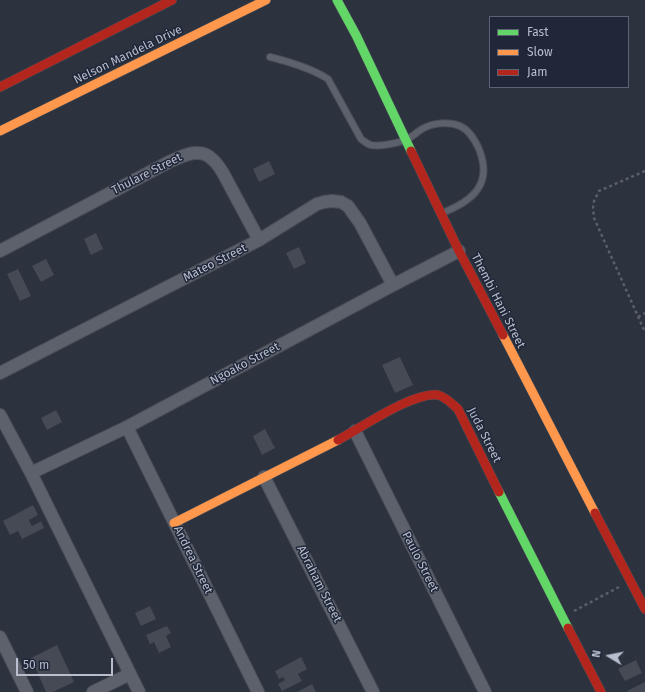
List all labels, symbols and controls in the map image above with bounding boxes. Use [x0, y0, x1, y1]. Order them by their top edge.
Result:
legend [489, 16, 629, 88]
street label: Nelson Mandela Drive [71, 22, 185, 88]
text: Fast [527, 25, 549, 39]
text: Slow [527, 45, 553, 59]
text: Jam [527, 65, 547, 79]
street label: Thulare Street [110, 150, 184, 198]
street label: Mateo Street [181, 241, 249, 285]
street label: Thembi Hani Street [468, 251, 528, 351]
street label: Ngoako Street [208, 340, 282, 388]
street label: Juda Street [464, 405, 504, 465]
street label: Andrea Street [170, 524, 216, 596]
street label: Paulo Street [399, 529, 441, 595]
street label: Abraham Street [293, 543, 345, 625]
north arrow [589, 636, 629, 676]
text: N [590, 649, 604, 659]
scale bar [18, 650, 115, 676]
text: 50 m [23, 658, 49, 672]

